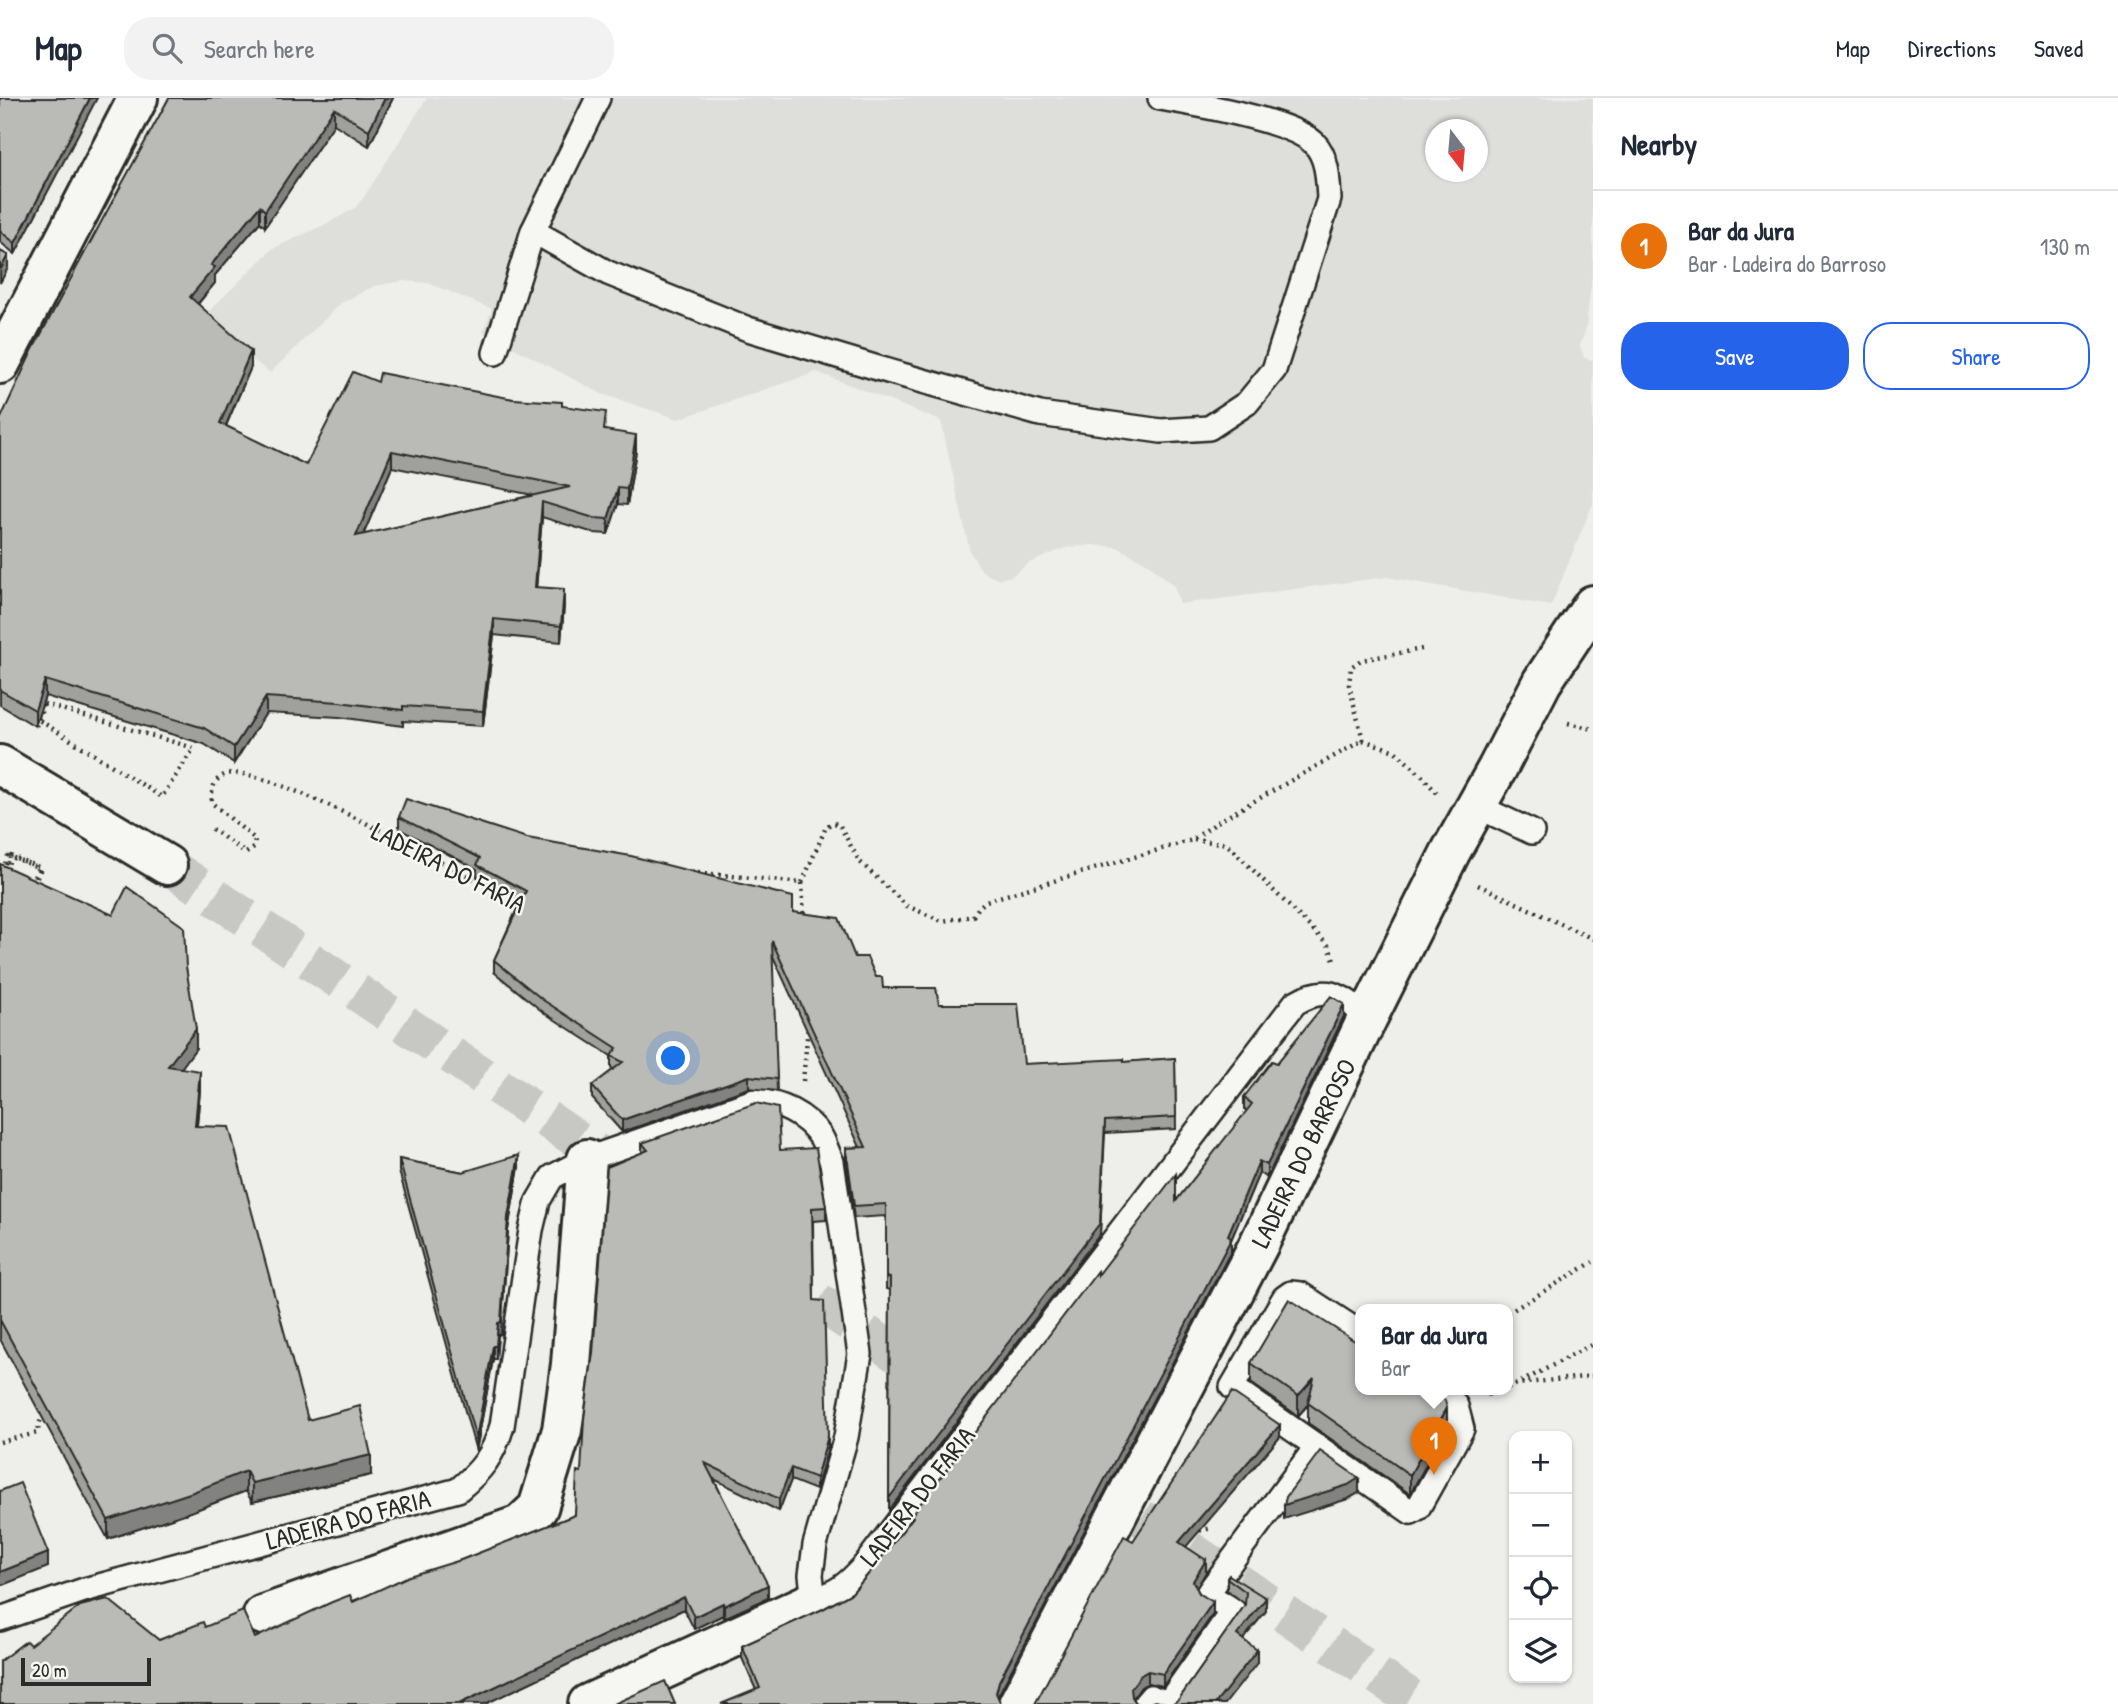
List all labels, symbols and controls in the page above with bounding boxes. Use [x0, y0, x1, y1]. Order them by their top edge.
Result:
search box [124, 17, 614, 80]
text: Map [35, 26, 82, 70]
icon: search [148, 29, 186, 67]
text: Search here [204, 31, 315, 66]
text: Map [1836, 32, 1870, 64]
text: Directions [1908, 32, 1996, 64]
text: Saved [2034, 32, 2083, 64]
north arrow [1425, 119, 1488, 182]
text: Nearby [1621, 124, 1697, 164]
text: Bar da Jura [1688, 213, 1794, 248]
text: 1 [1640, 231, 1648, 262]
text: 130 m [2040, 231, 2090, 262]
text: Bar · Ladeira do Barroso [1688, 248, 1886, 279]
button: Save [1621, 322, 1849, 390]
button: Share [1863, 322, 2090, 390]
street label: LADEIRA DO FARIA [366, 813, 532, 921]
your location [656, 1041, 690, 1075]
street label: LADEIRA DO BARROSO [1242, 1053, 1364, 1253]
popup [1355, 1304, 1513, 1395]
text: Bar da Jura [1381, 1317, 1487, 1352]
text: Bar [1381, 1352, 1411, 1383]
pin: 1 [1411, 1417, 1457, 1475]
street label: LADEIRA DO FARIA [851, 1419, 983, 1573]
map controls [1509, 1431, 1572, 1683]
button: + [1509, 1431, 1572, 1494]
street label: LADEIRA DO FARIA [262, 1480, 434, 1558]
button: − [1509, 1494, 1572, 1557]
button: locate [1509, 1557, 1572, 1620]
button: layers [1509, 1620, 1572, 1683]
scale bar [21, 1655, 150, 1687]
text: 20 m [32, 1657, 67, 1683]

